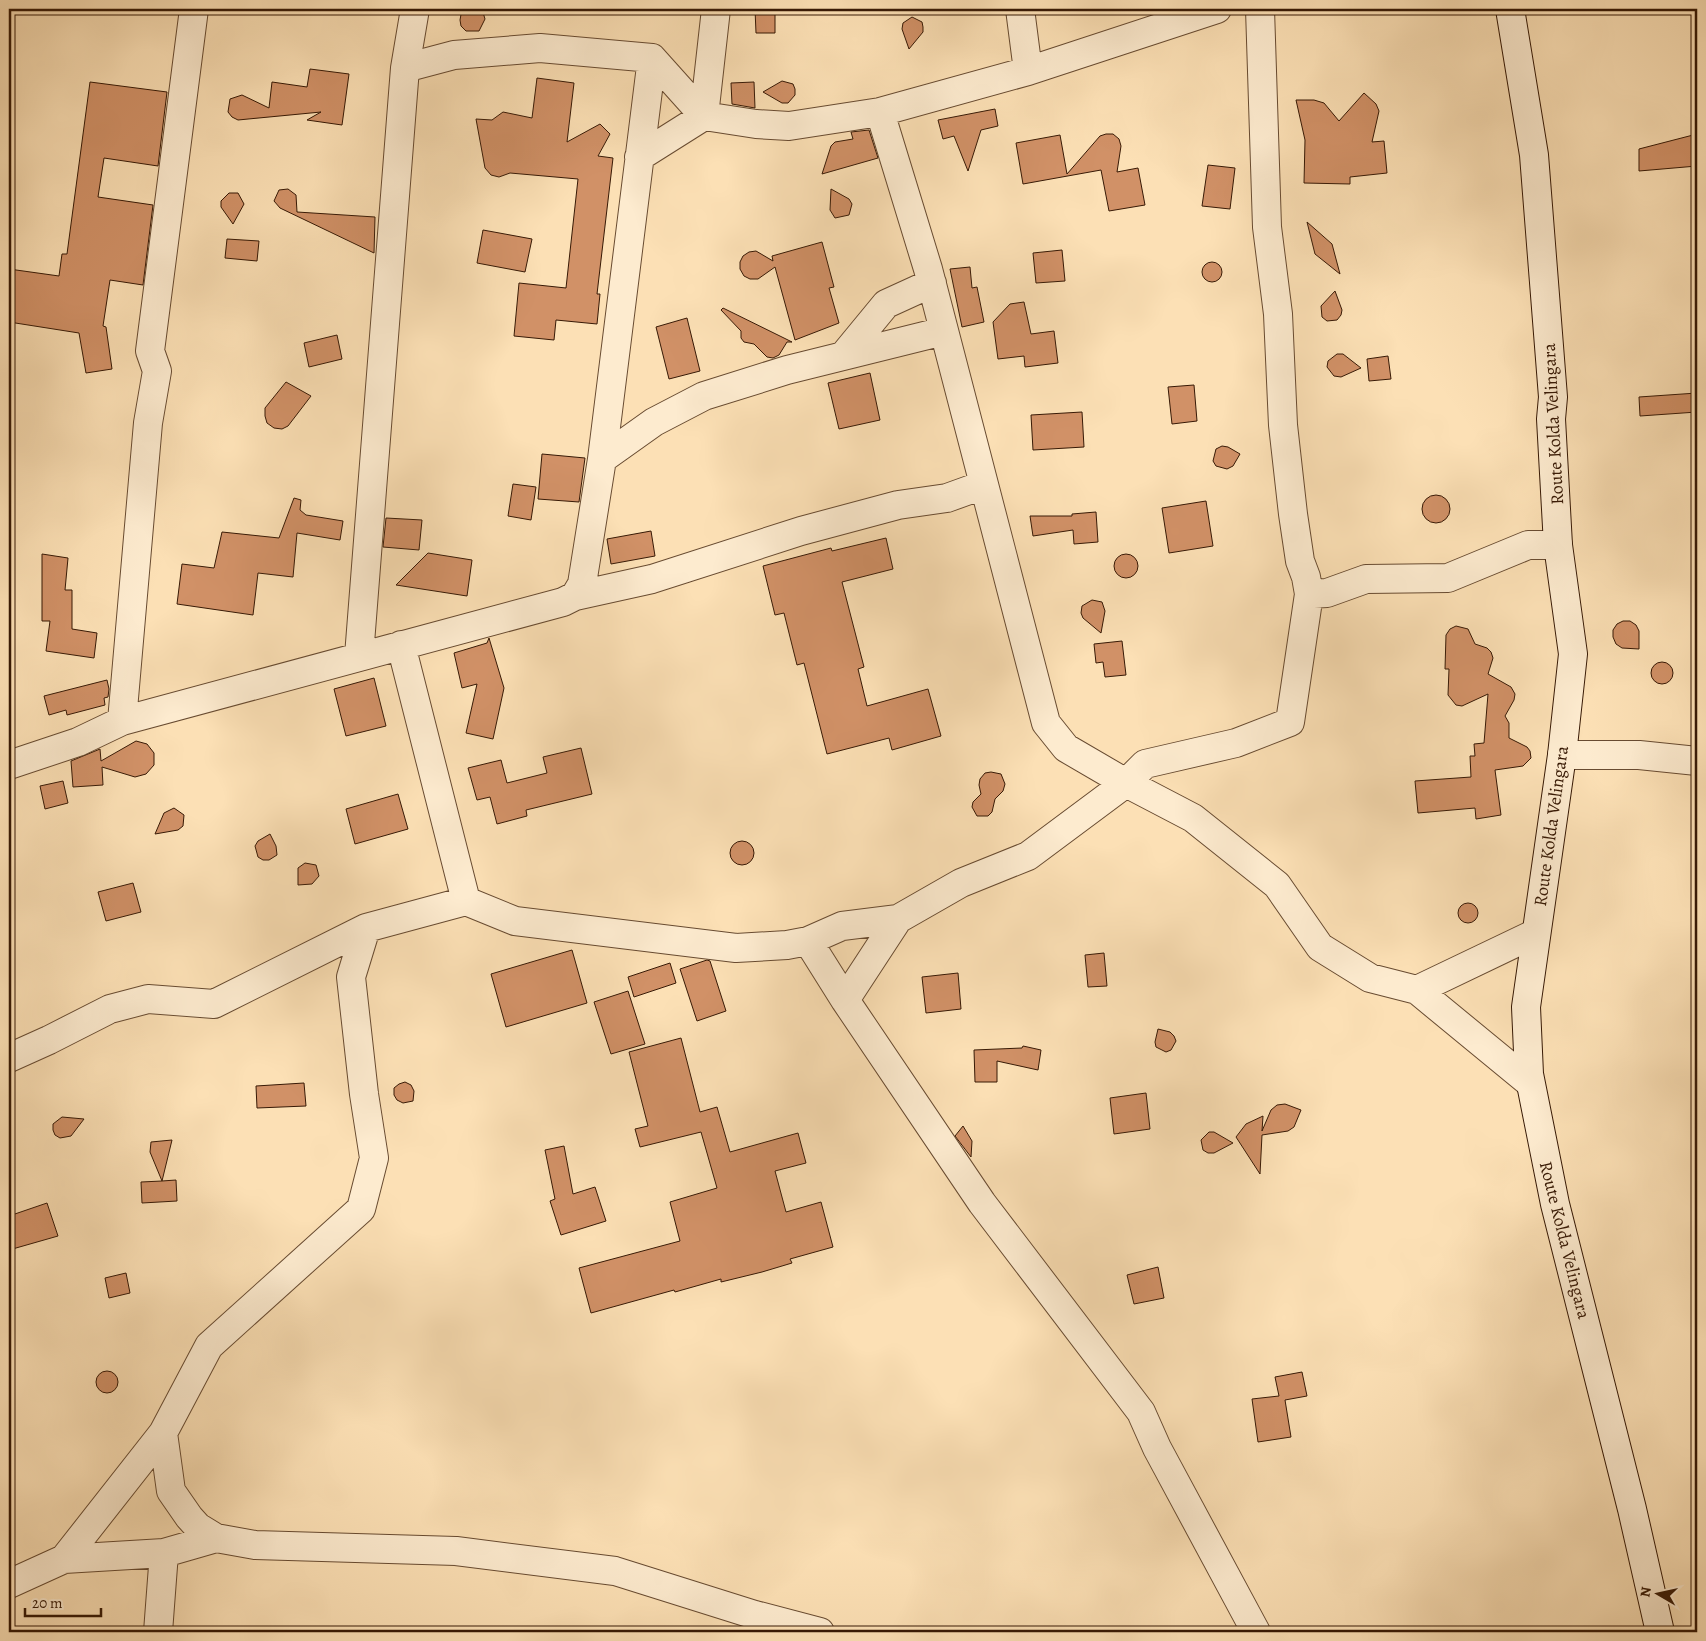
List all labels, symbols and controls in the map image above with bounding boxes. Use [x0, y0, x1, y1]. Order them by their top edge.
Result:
street label: Route Kolda Velingara [1537, 342, 1569, 505]
street label: Route Kolda Velingara [1528, 744, 1574, 908]
street label: Route Kolda Velingara [1534, 1159, 1596, 1322]
north arrow [1634, 1568, 1684, 1618]
scale bar [25, 1586, 101, 1618]
text: N [1635, 1586, 1656, 1599]
text: 20 m [32, 1593, 63, 1613]

